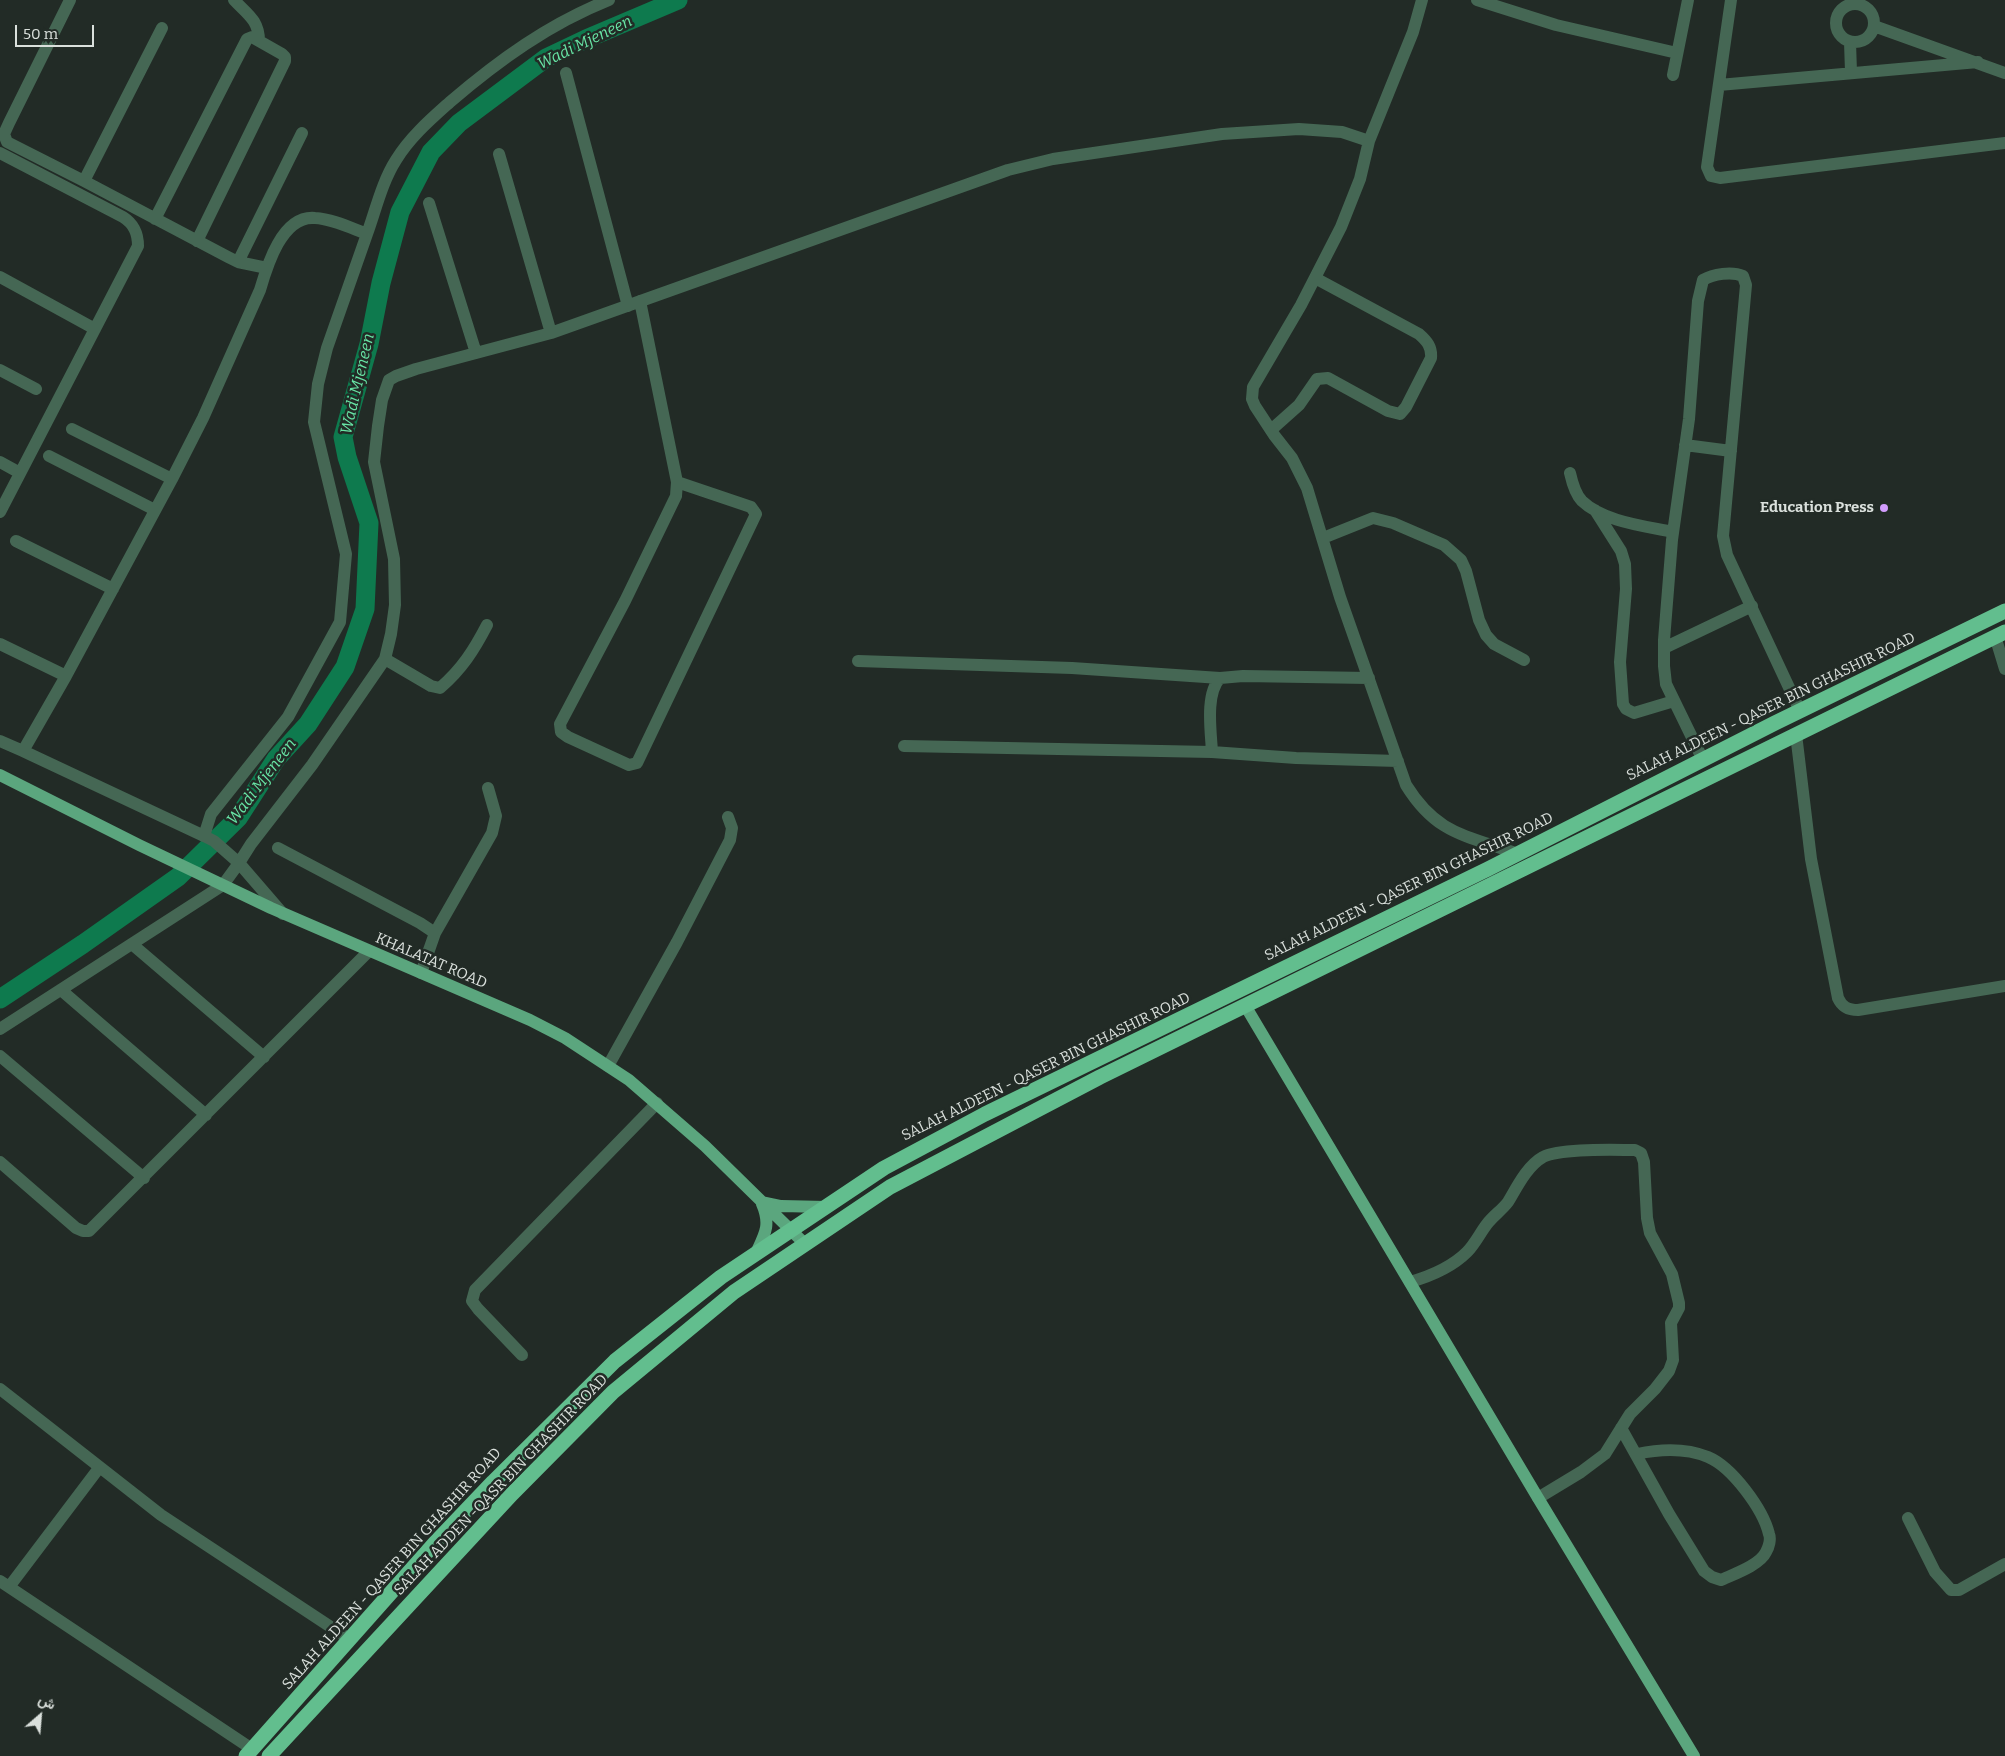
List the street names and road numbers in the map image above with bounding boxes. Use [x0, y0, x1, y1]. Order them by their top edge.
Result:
street label: SALAH ALDEEN - QASER BIN GHASHIR ROAD [1624, 629, 1918, 785]
street label: SALAH ALDEEN - QASER BIN GHASHIR ROAD [1262, 809, 1556, 965]
street label: KHALATAT ROAD [373, 929, 489, 993]
street label: SALAH ALDEEN - QASER BIN GHASHIR ROAD [899, 989, 1193, 1145]
street label: SALAH ADDEN -QASR BIN GHASHIR ROAD [390, 1371, 612, 1599]
street label: SALAH ALDEEN - QASER BIN GHASHIR ROAD [279, 1444, 505, 1694]

